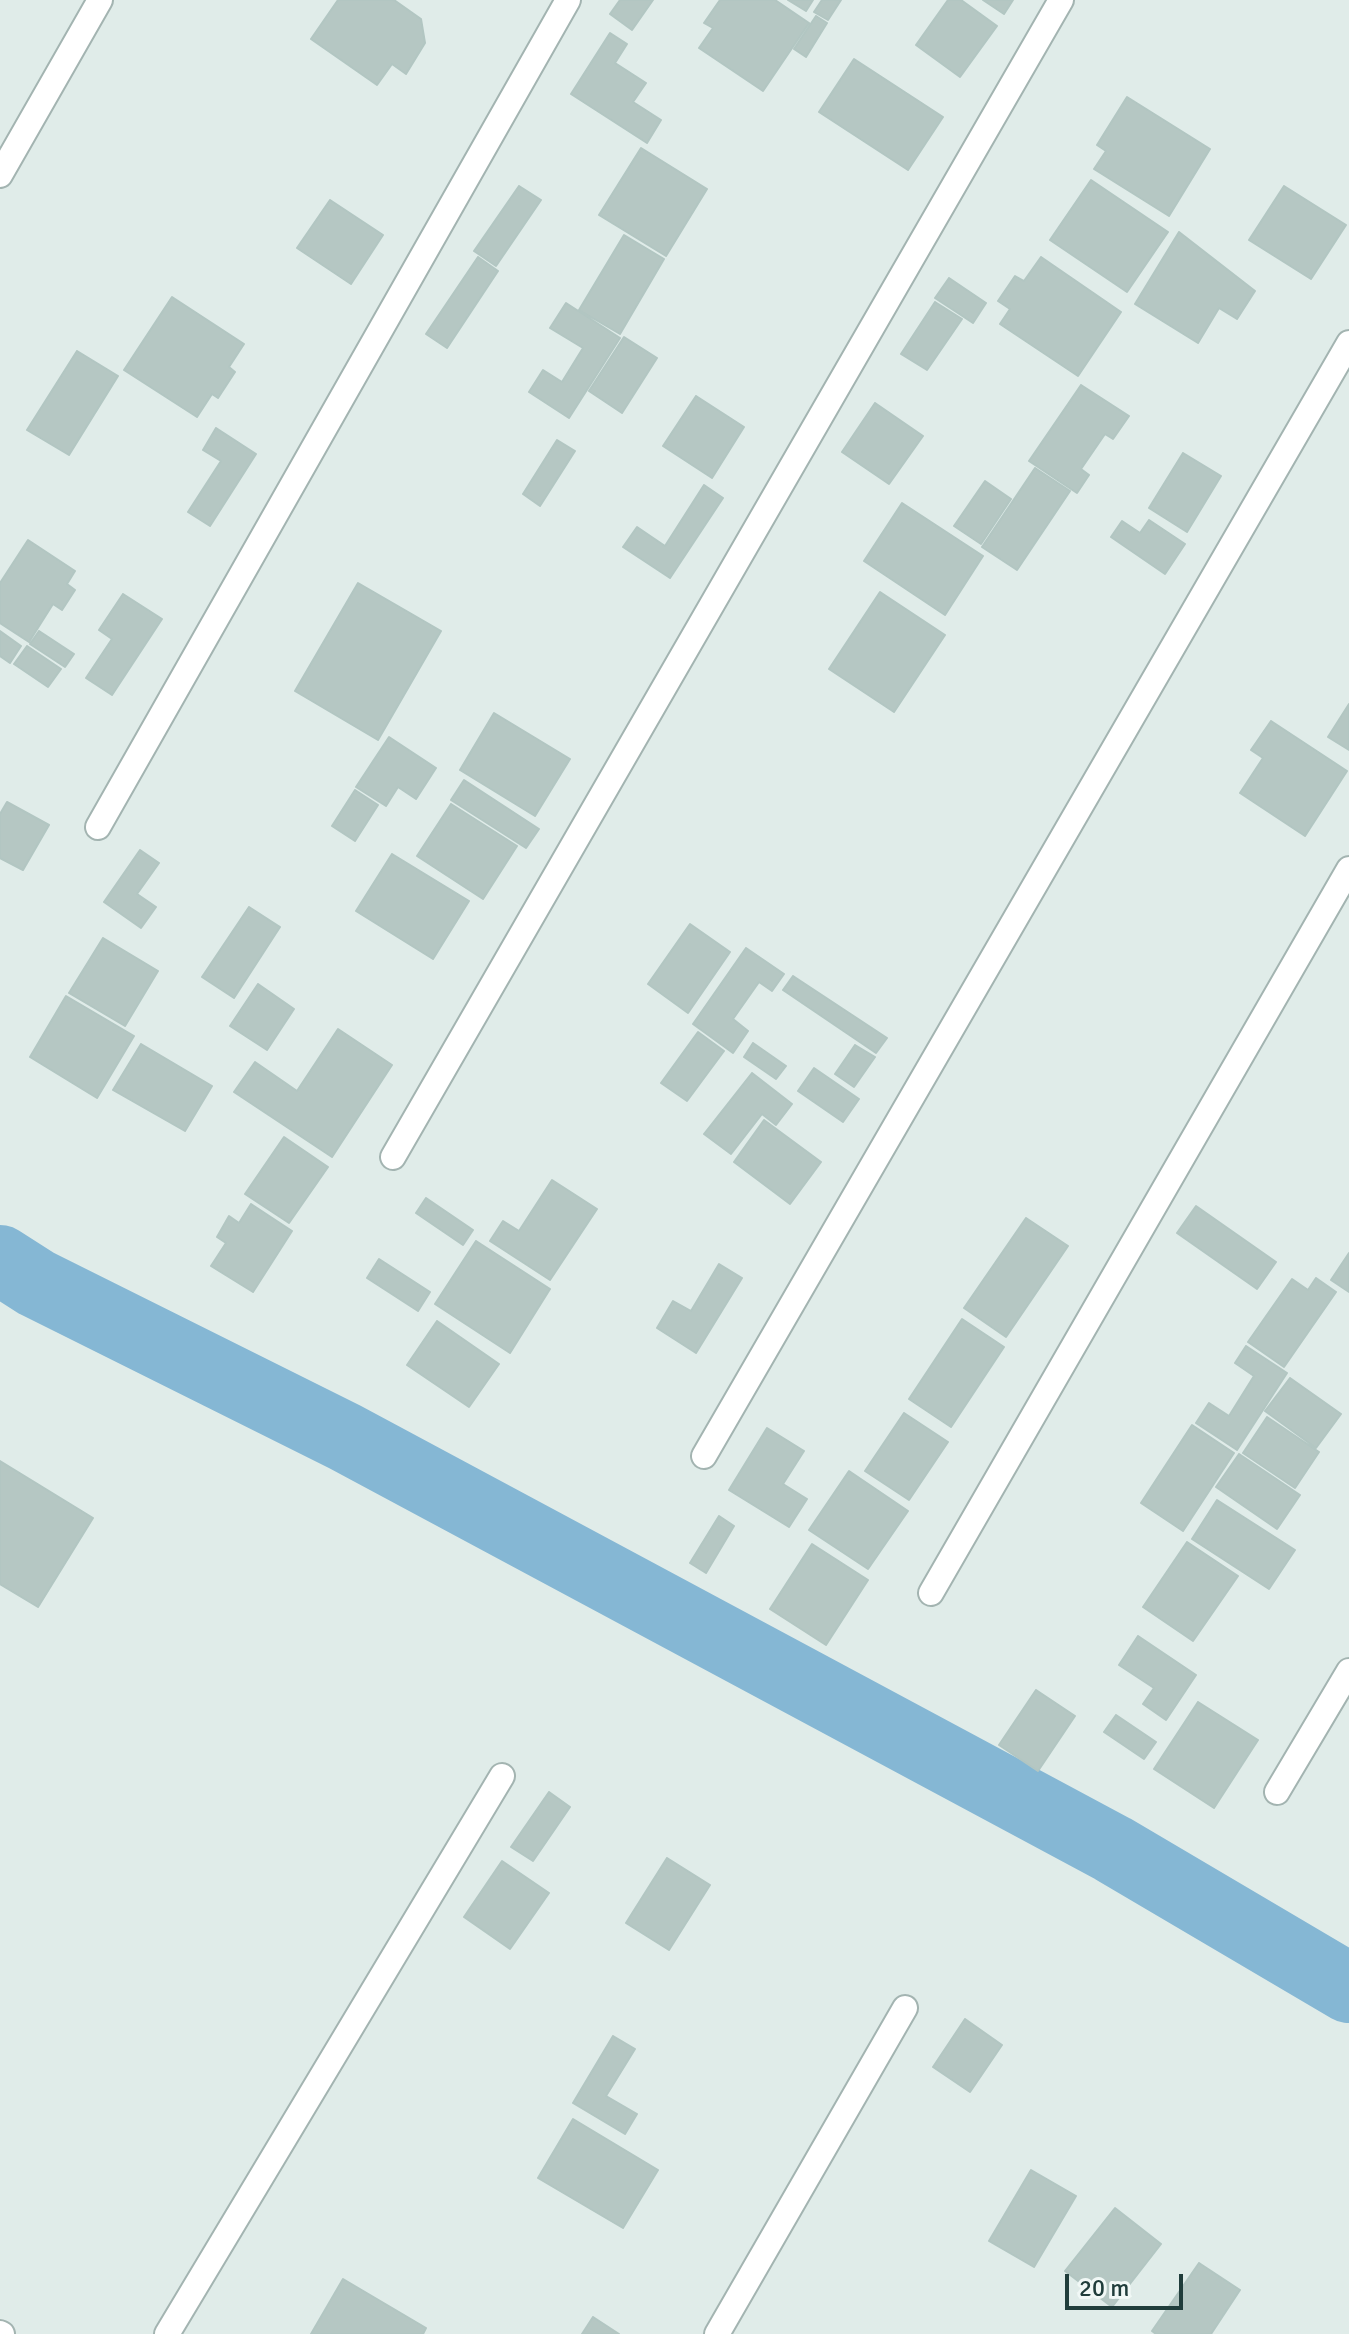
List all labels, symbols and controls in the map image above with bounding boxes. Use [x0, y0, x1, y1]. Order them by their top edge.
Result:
scale bar [1069, 2258, 1187, 2308]
text: 20 m [1079, 2273, 1129, 2303]

